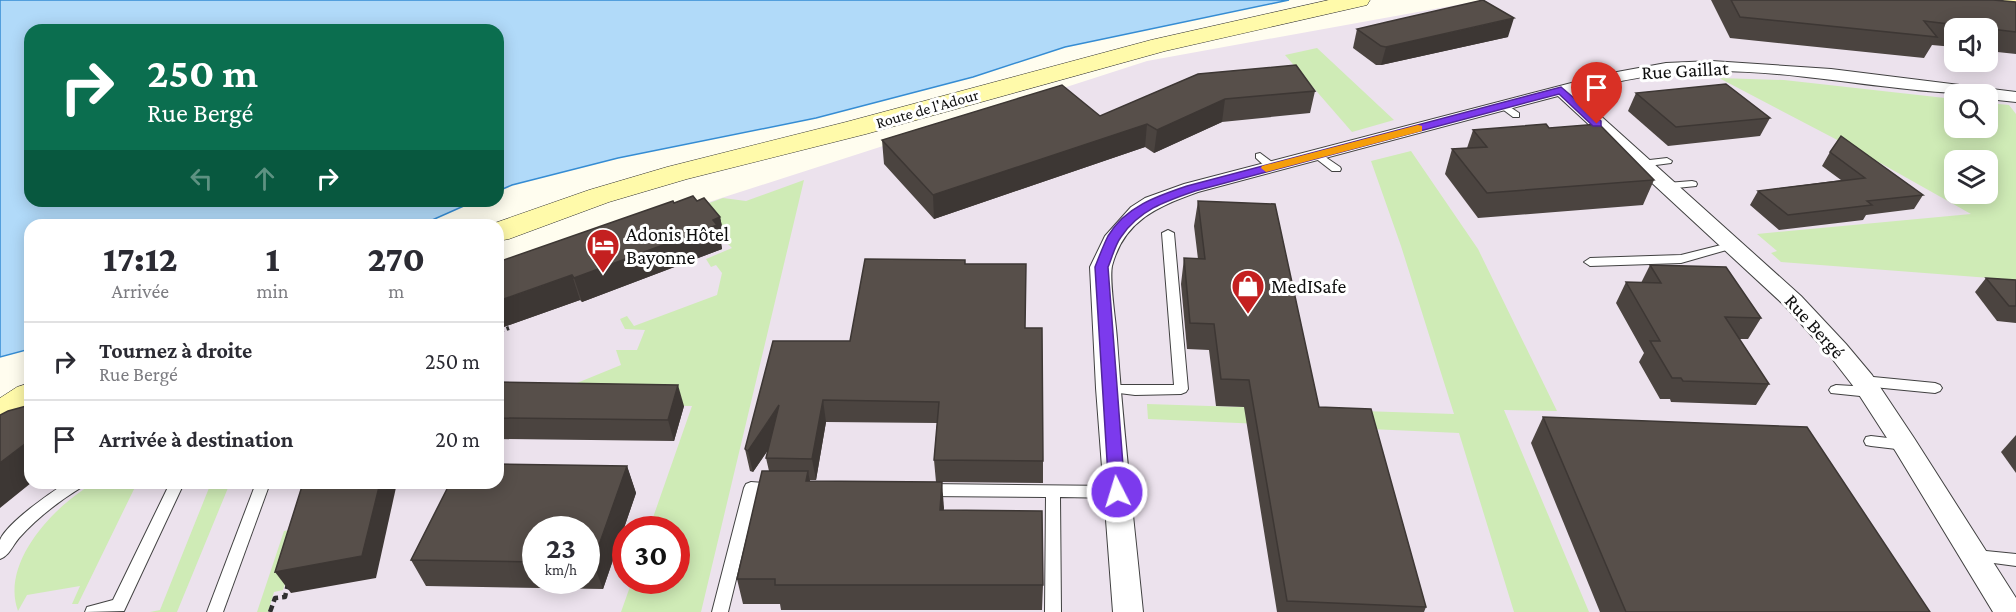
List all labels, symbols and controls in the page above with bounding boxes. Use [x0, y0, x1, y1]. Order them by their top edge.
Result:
map controls [1944, 18, 1998, 204]
button: sound [1944, 18, 1998, 72]
icon: right [48, 48, 126, 126]
text: 250 m [147, 49, 258, 96]
street label: Rue Gaillat [1641, 57, 1730, 83]
pin [1571, 62, 1622, 124]
icon: arrive [1580, 71, 1613, 104]
button: search [1944, 84, 1998, 138]
street label: Route de l'Adour [874, 86, 981, 131]
text: Rue Bergé [147, 98, 253, 128]
button: layers [1944, 150, 1998, 204]
icon: left [185, 162, 218, 195]
icon: ahead [248, 162, 281, 195]
icon: right [311, 162, 344, 195]
place label: Adonis Hôtel Bayonne [626, 223, 729, 269]
hotel icon: Adonis Hôtel Bayonne [585, 227, 621, 274]
text: 17:12 [103, 239, 178, 279]
text: 1 [265, 239, 280, 279]
text: 270 [367, 239, 425, 279]
shop icon: MedISafe [1230, 268, 1266, 315]
place label: MedISafe [1271, 275, 1346, 297]
text: Arrivée [112, 280, 169, 302]
text: min [256, 280, 289, 302]
text: m [388, 280, 404, 302]
street label: Rue Bergé [1780, 289, 1850, 363]
text: Tournez à droite [99, 338, 252, 363]
icon: right [48, 345, 81, 378]
text: 250 m [425, 349, 480, 374]
text: Rue Bergé [99, 363, 178, 385]
icon: arrive [48, 423, 81, 456]
text: Arrivée à destination [99, 427, 293, 452]
text: 20 m [435, 427, 480, 452]
position arrow [1085, 460, 1149, 524]
speed limit sign: 30 [612, 516, 690, 594]
text: 23 [546, 531, 576, 564]
text: km/h [545, 562, 577, 578]

